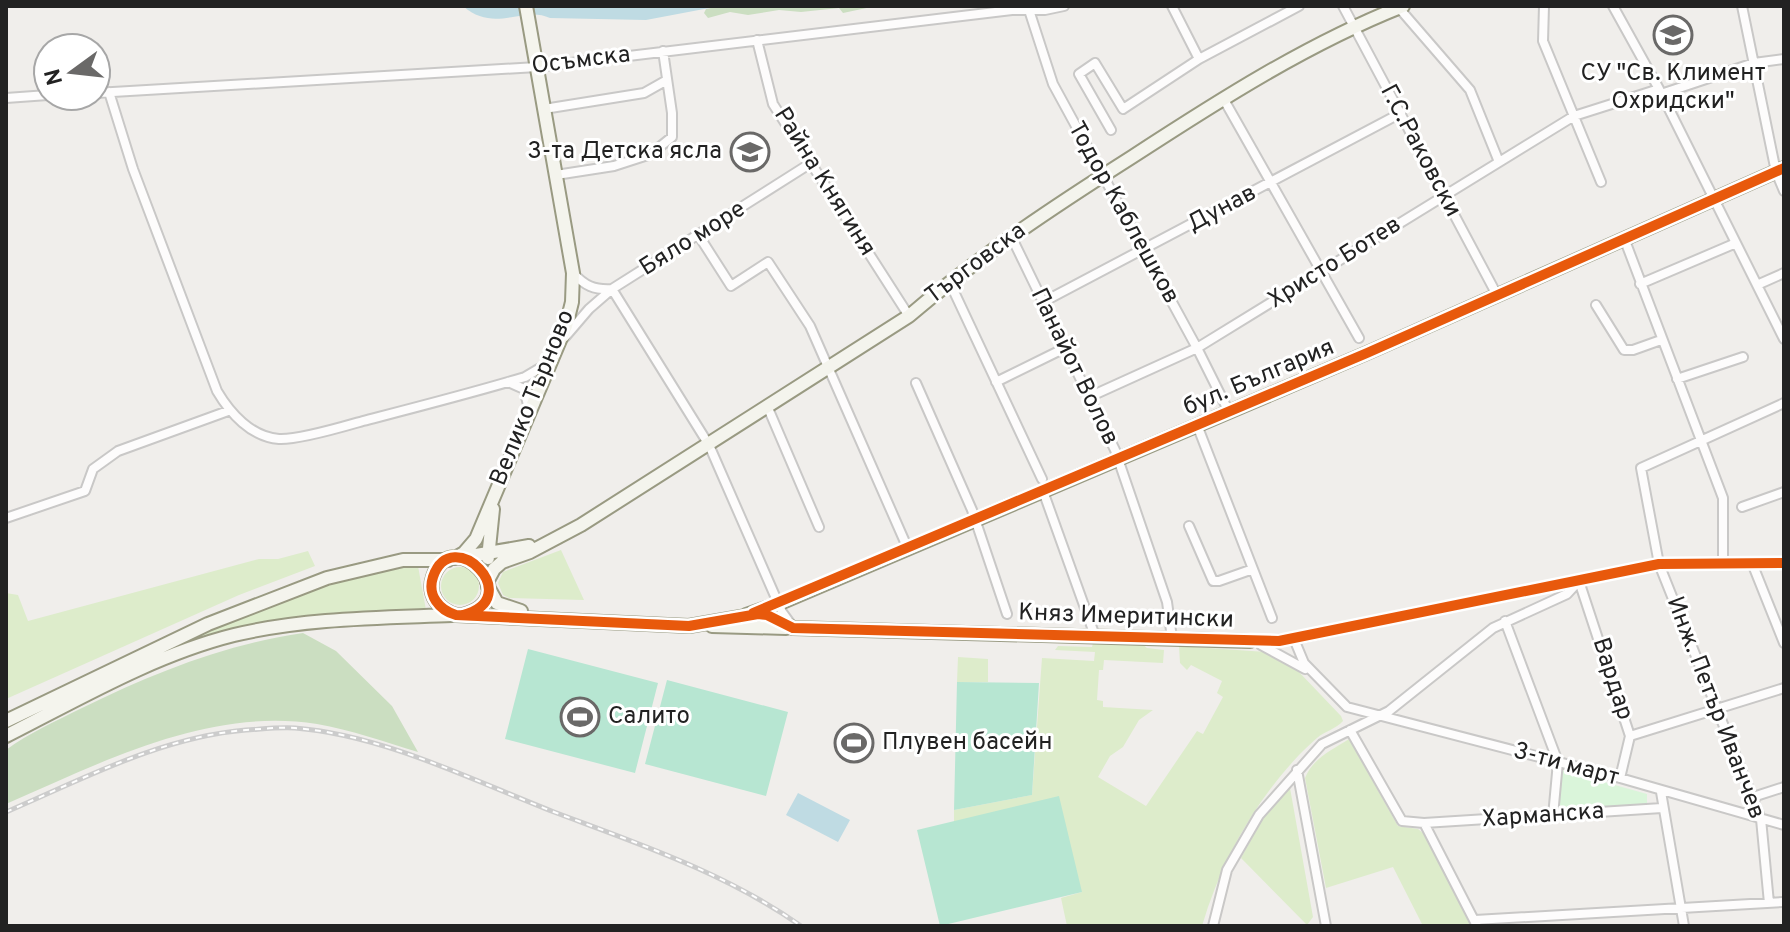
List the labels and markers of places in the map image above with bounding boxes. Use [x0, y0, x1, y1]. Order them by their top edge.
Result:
school or university icon: СУ "Св. Климент Охридски" [1652, 14, 1694, 56]
place label: СУ "Св. Климент Охридски" [1580, 59, 1766, 117]
school or university icon: 3-та Детска ясла [729, 131, 771, 173]
place label: 3-та Детска ясла [527, 137, 722, 167]
sports icon: Салито [559, 696, 601, 738]
place label: Салито [608, 702, 690, 732]
sports icon: Плувен басейн [833, 722, 875, 764]
place label: Плувен басейн [882, 728, 1053, 758]

